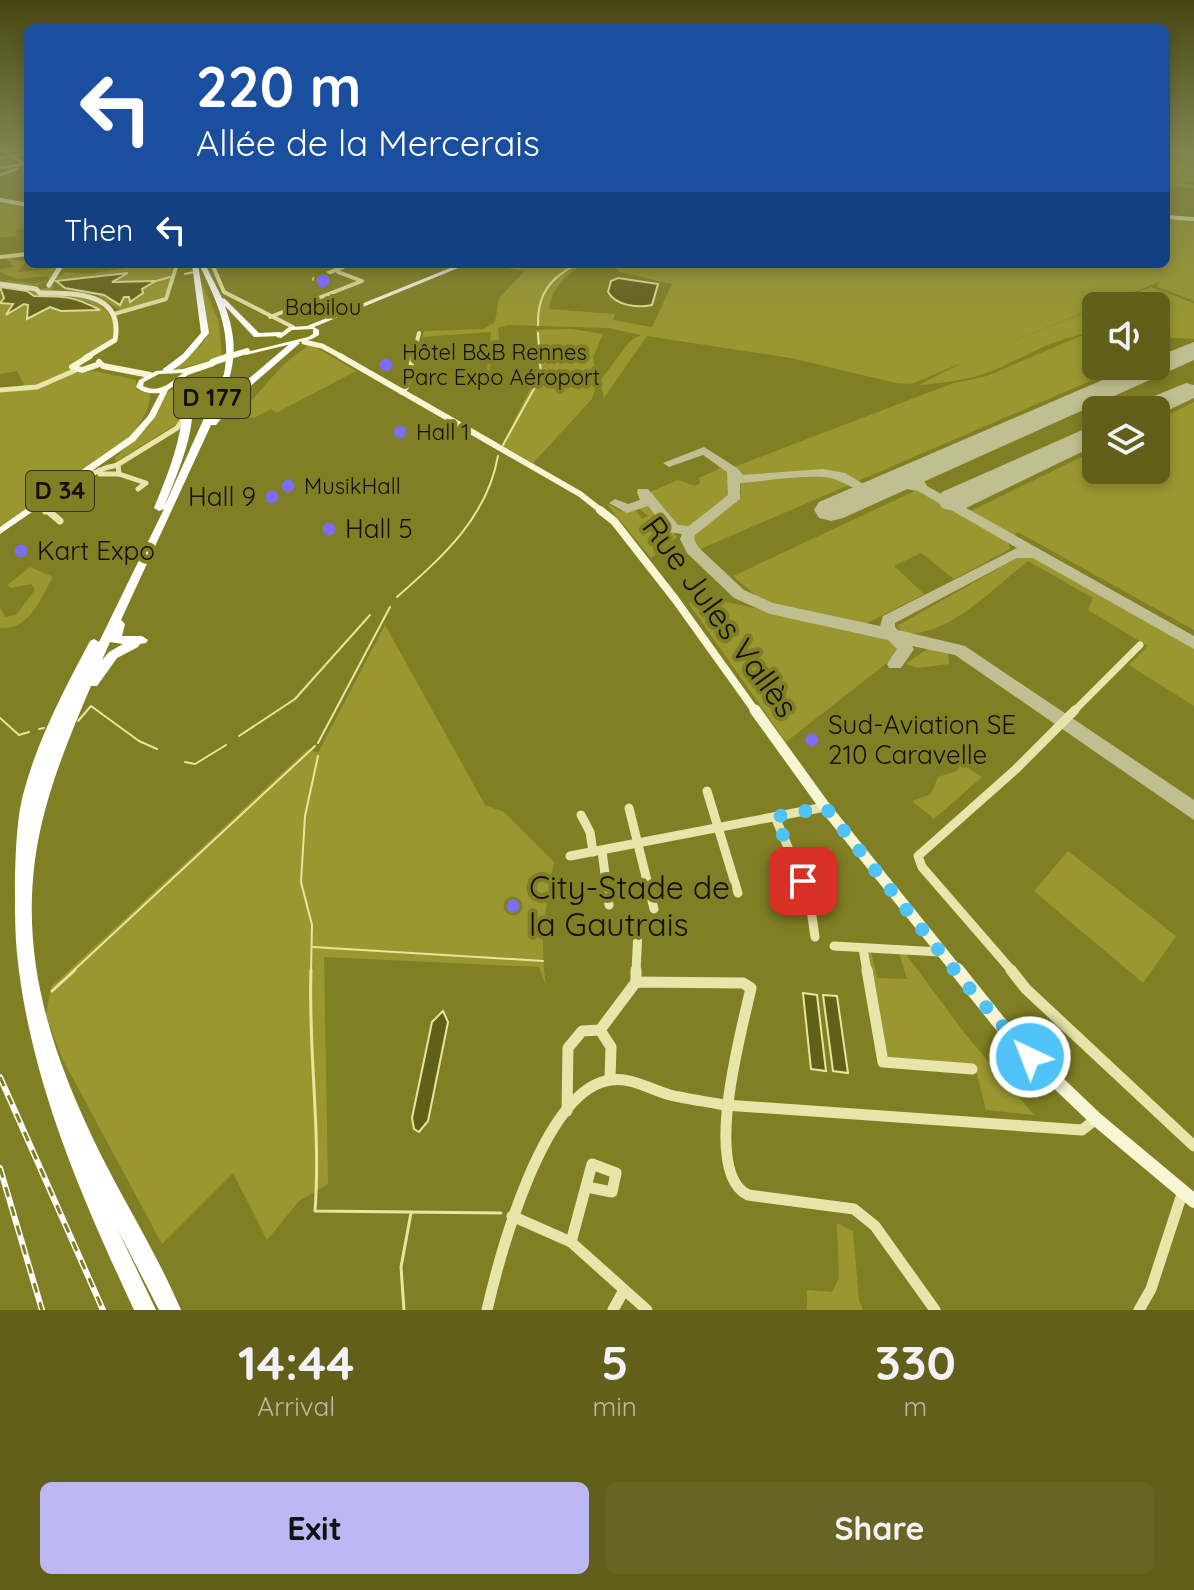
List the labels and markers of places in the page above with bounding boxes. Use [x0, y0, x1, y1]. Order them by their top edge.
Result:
marker: Babilou [314, 272, 332, 290]
place label: Babilou [285, 293, 361, 321]
place label: Hôtel B&B Rennes Parc Expo Aéroport [402, 338, 600, 391]
marker: Hôtel B&B Rennes Parc Expo Aéroport [377, 356, 395, 374]
place label: Hall 1 [416, 418, 469, 446]
marker: Hall 1 [391, 423, 409, 441]
place label: MusikHall [304, 472, 401, 500]
marker: MusikHall [279, 477, 297, 495]
place label: Hall 9 [188, 480, 256, 513]
marker: Hall 9 [263, 488, 281, 506]
place label: Hall 5 [345, 512, 413, 545]
marker: Hall 5 [320, 520, 338, 538]
place label: Kart Expo [37, 534, 155, 567]
marker: Kart Expo [12, 542, 30, 560]
place label: Sud-Aviation SE 210 Caravelle [828, 708, 1016, 771]
marker: Sud-Aviation SE 210 Caravelle [803, 731, 821, 749]
pin [769, 847, 837, 915]
place label: City-Stade de la Gautrais [529, 867, 730, 944]
marker: City-Stade de la Gautrais [504, 897, 522, 915]

